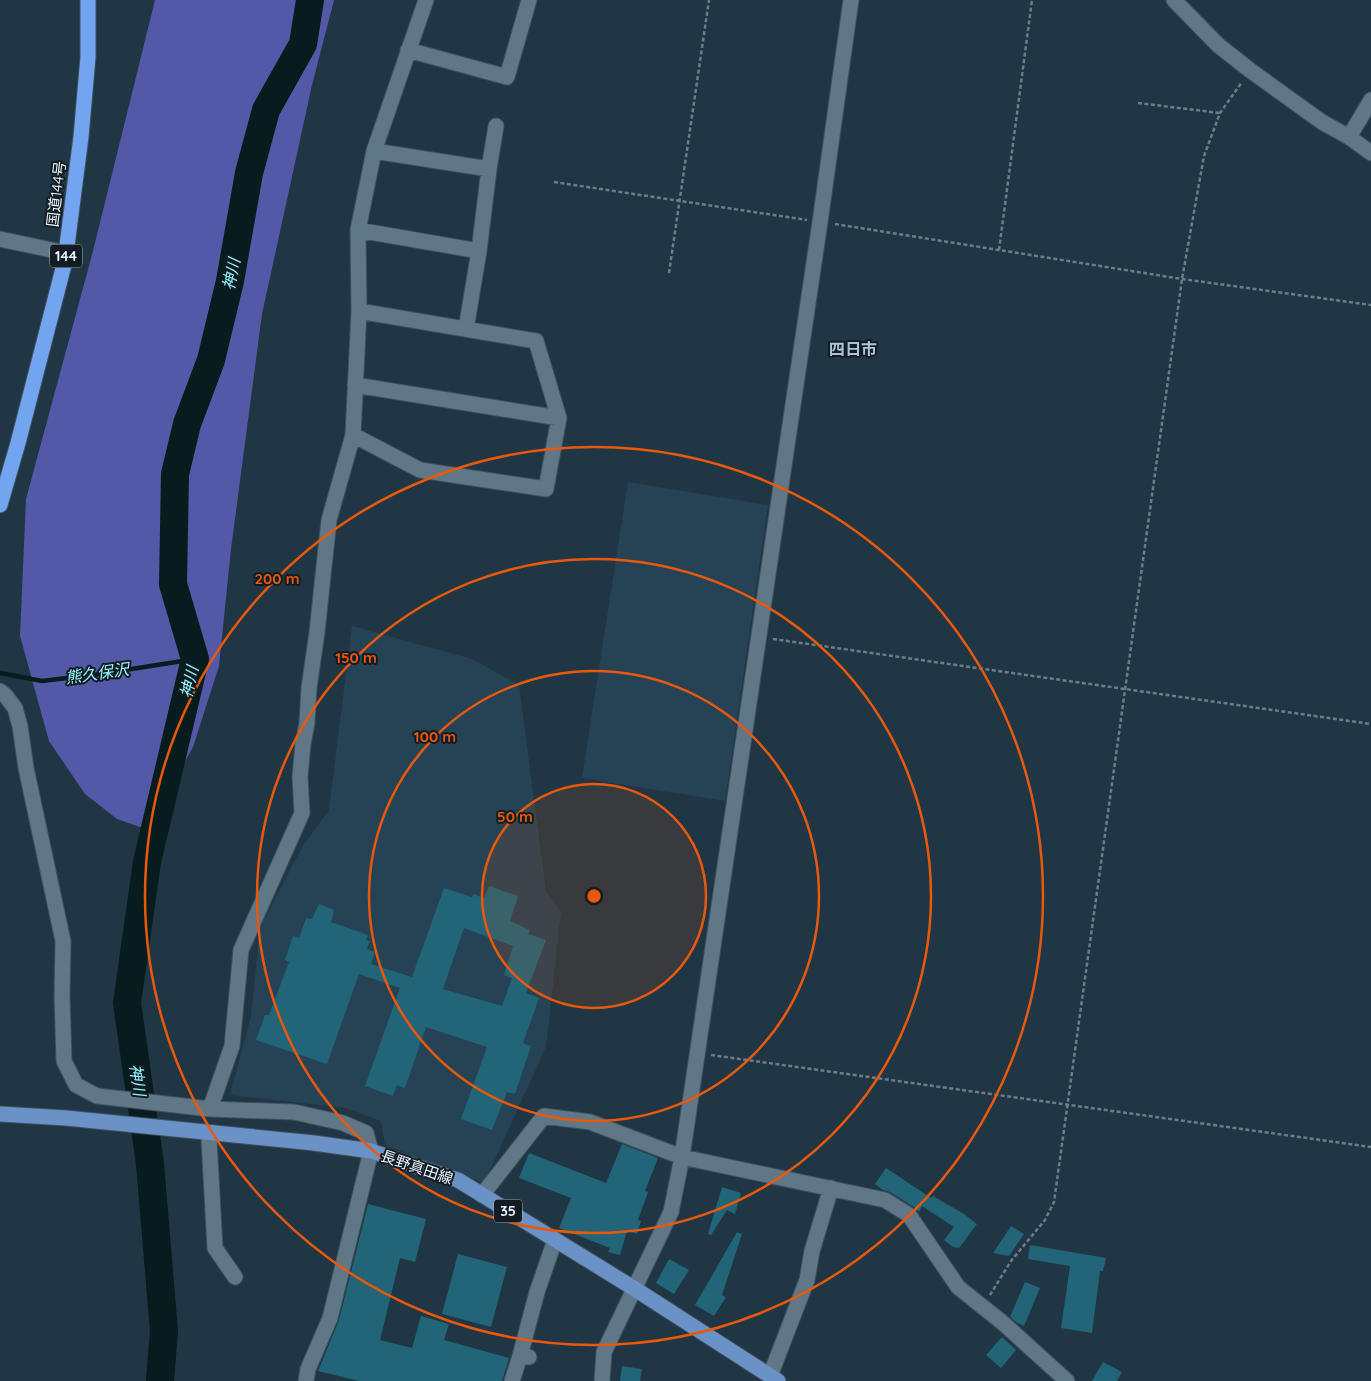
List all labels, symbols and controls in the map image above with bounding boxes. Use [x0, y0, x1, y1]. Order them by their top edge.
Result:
street label: 国道144号 [43, 160, 69, 228]
road number: 144 [50, 245, 82, 268]
water label: 神川 [218, 254, 244, 292]
district label: 四日市 [829, 339, 877, 359]
text: 200 m [255, 569, 300, 588]
text: 150 m [335, 648, 377, 667]
water label: 熊久保沢 [64, 658, 132, 687]
water label: 神川 [176, 662, 203, 700]
text: 100 m [414, 727, 456, 746]
text: 50 m [497, 807, 533, 826]
centre of rings [585, 887, 603, 905]
water label: 神川 [126, 1063, 150, 1099]
street label: 長野真田線 [378, 1146, 456, 1188]
road number: 35 [494, 1200, 522, 1222]

